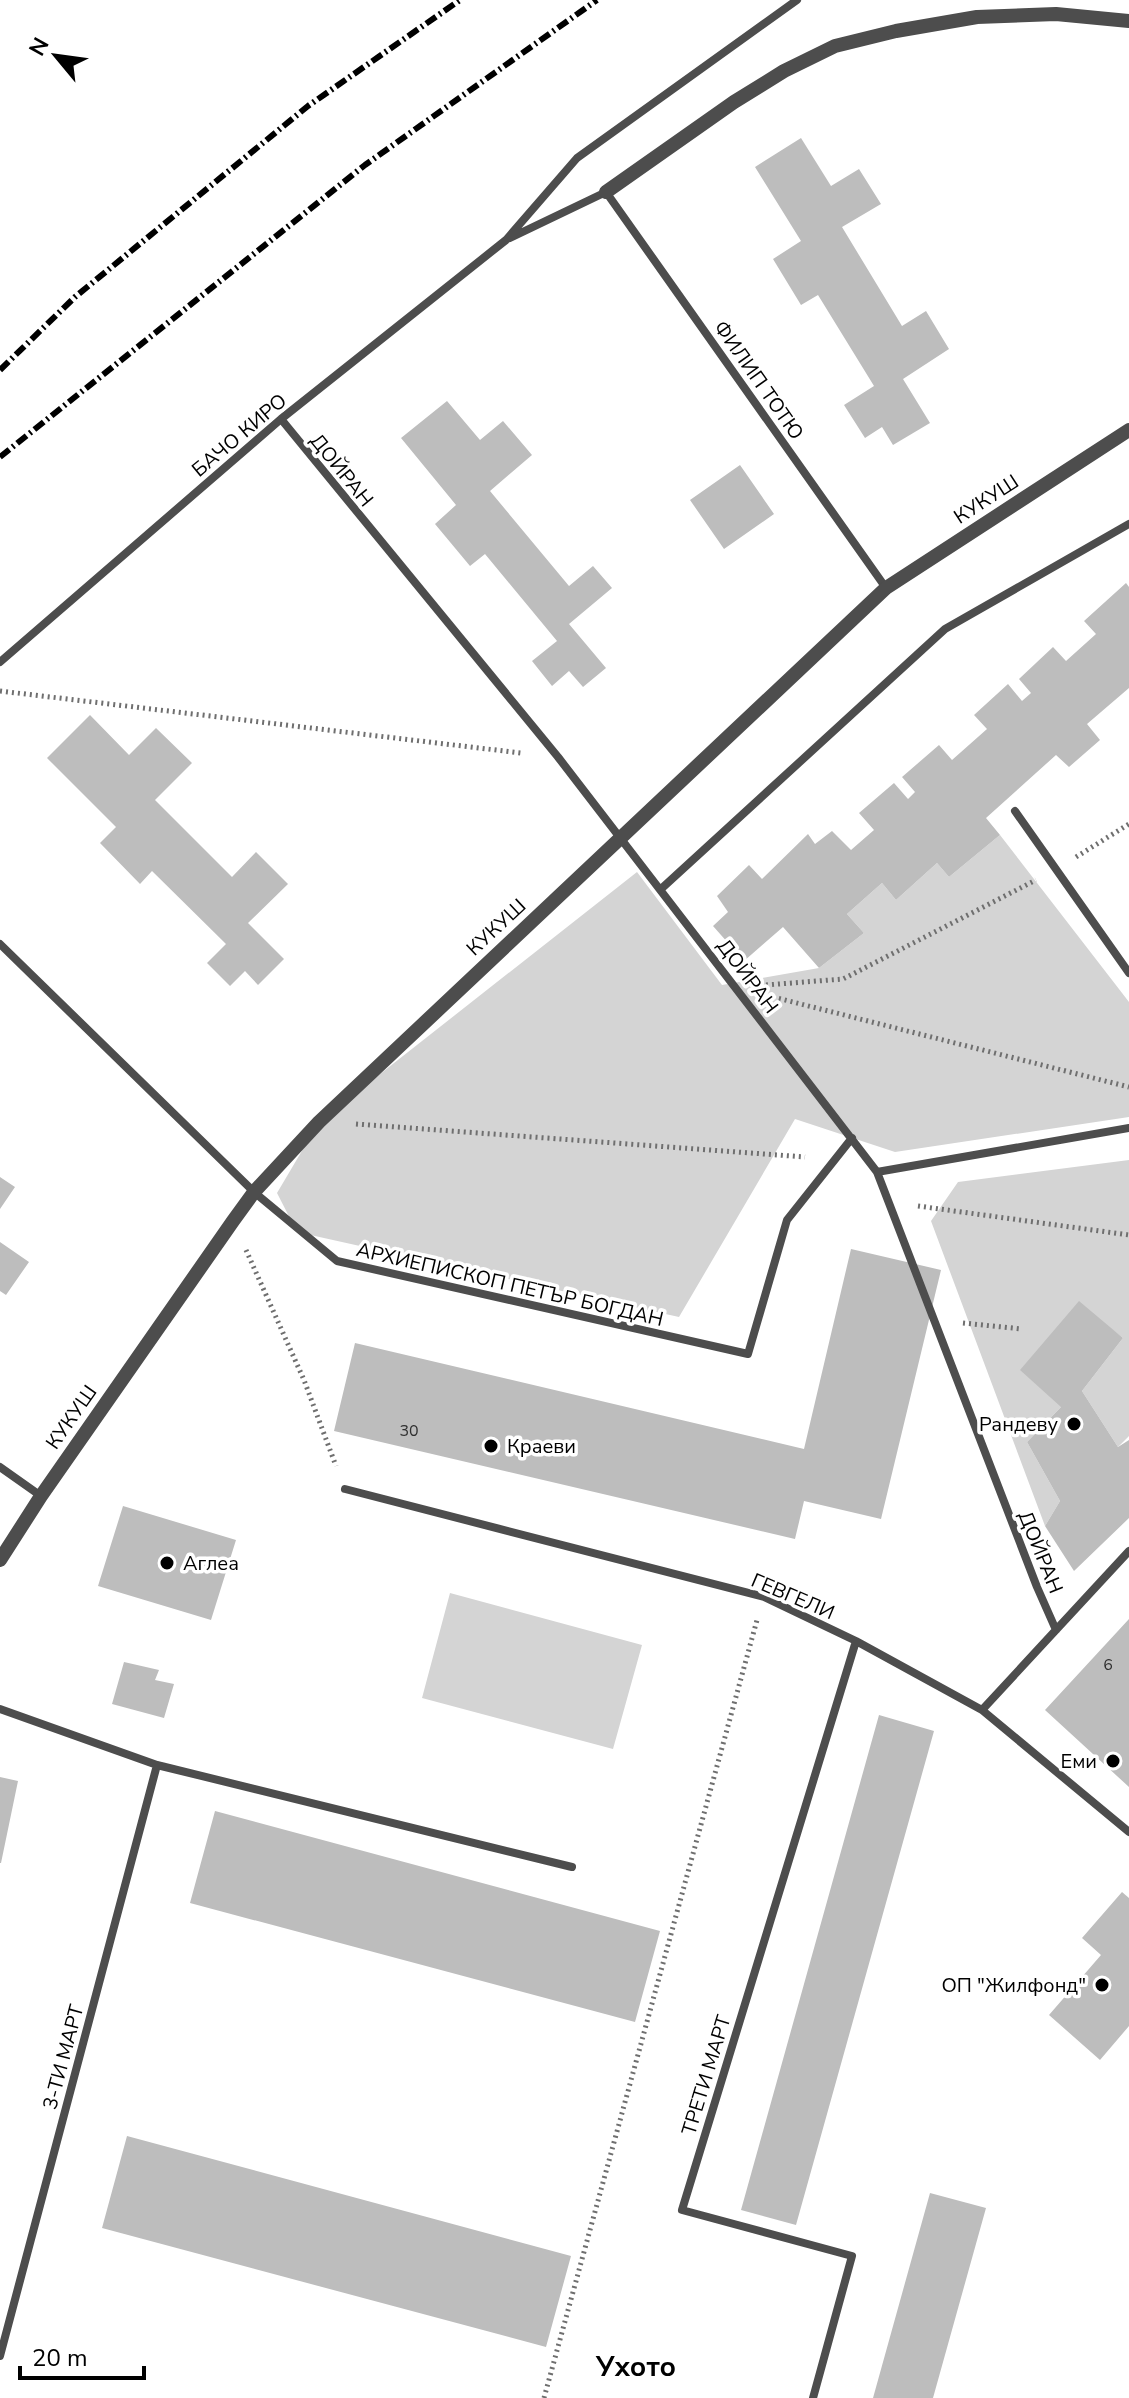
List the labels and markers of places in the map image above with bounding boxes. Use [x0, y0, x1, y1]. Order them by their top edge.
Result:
place label: Рандеву [979, 1411, 1059, 1438]
marker: Рандеву [1065, 1415, 1083, 1433]
place label: Краеви [507, 1433, 576, 1460]
marker: Краеви [482, 1437, 500, 1455]
place label: Аглеа [183, 1550, 239, 1577]
marker: Аглеа [158, 1554, 176, 1572]
place label: Еми [1060, 1748, 1097, 1775]
marker: Еми [1104, 1752, 1122, 1770]
place label: ОП "Жилфонд" [941, 1972, 1086, 1999]
marker: ОП "Жилфонд" [1093, 1976, 1111, 1994]

